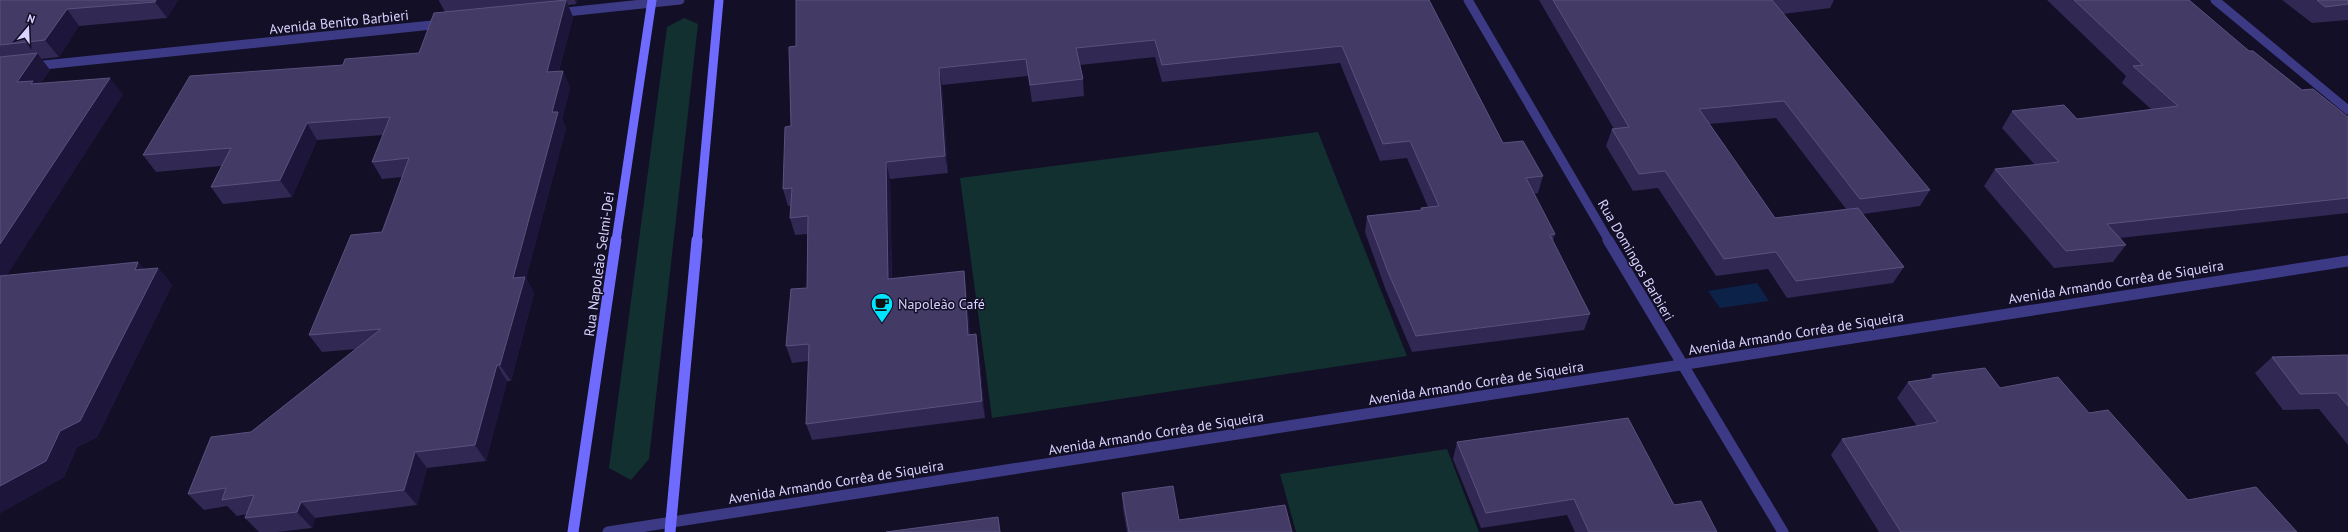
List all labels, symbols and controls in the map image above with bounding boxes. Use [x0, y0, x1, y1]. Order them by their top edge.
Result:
street label: Avenida Benito Barbieri [268, 6, 410, 38]
north arrow [8, 8, 48, 48]
text: N [26, 11, 37, 26]
street label: Rua Napoleão Selmi-Dei [580, 190, 618, 338]
street label: Rua Domingos Barbieri [1594, 196, 1678, 324]
street label: Avenida Armando Corrêa de Siqueira [2007, 256, 2225, 308]
cafe icon: Napoleão Café [869, 291, 895, 324]
place label: Napoleão Café [898, 295, 985, 313]
street label: Avenida Armando Corrêa de Siqueira [1687, 307, 1905, 359]
street label: Avenida Armando Corrêa de Siqueira [1367, 357, 1585, 409]
street label: Avenida Armando Corrêa de Siqueira [1047, 407, 1265, 459]
street label: Avenida Armando Corrêa de Siqueira [727, 456, 945, 508]

